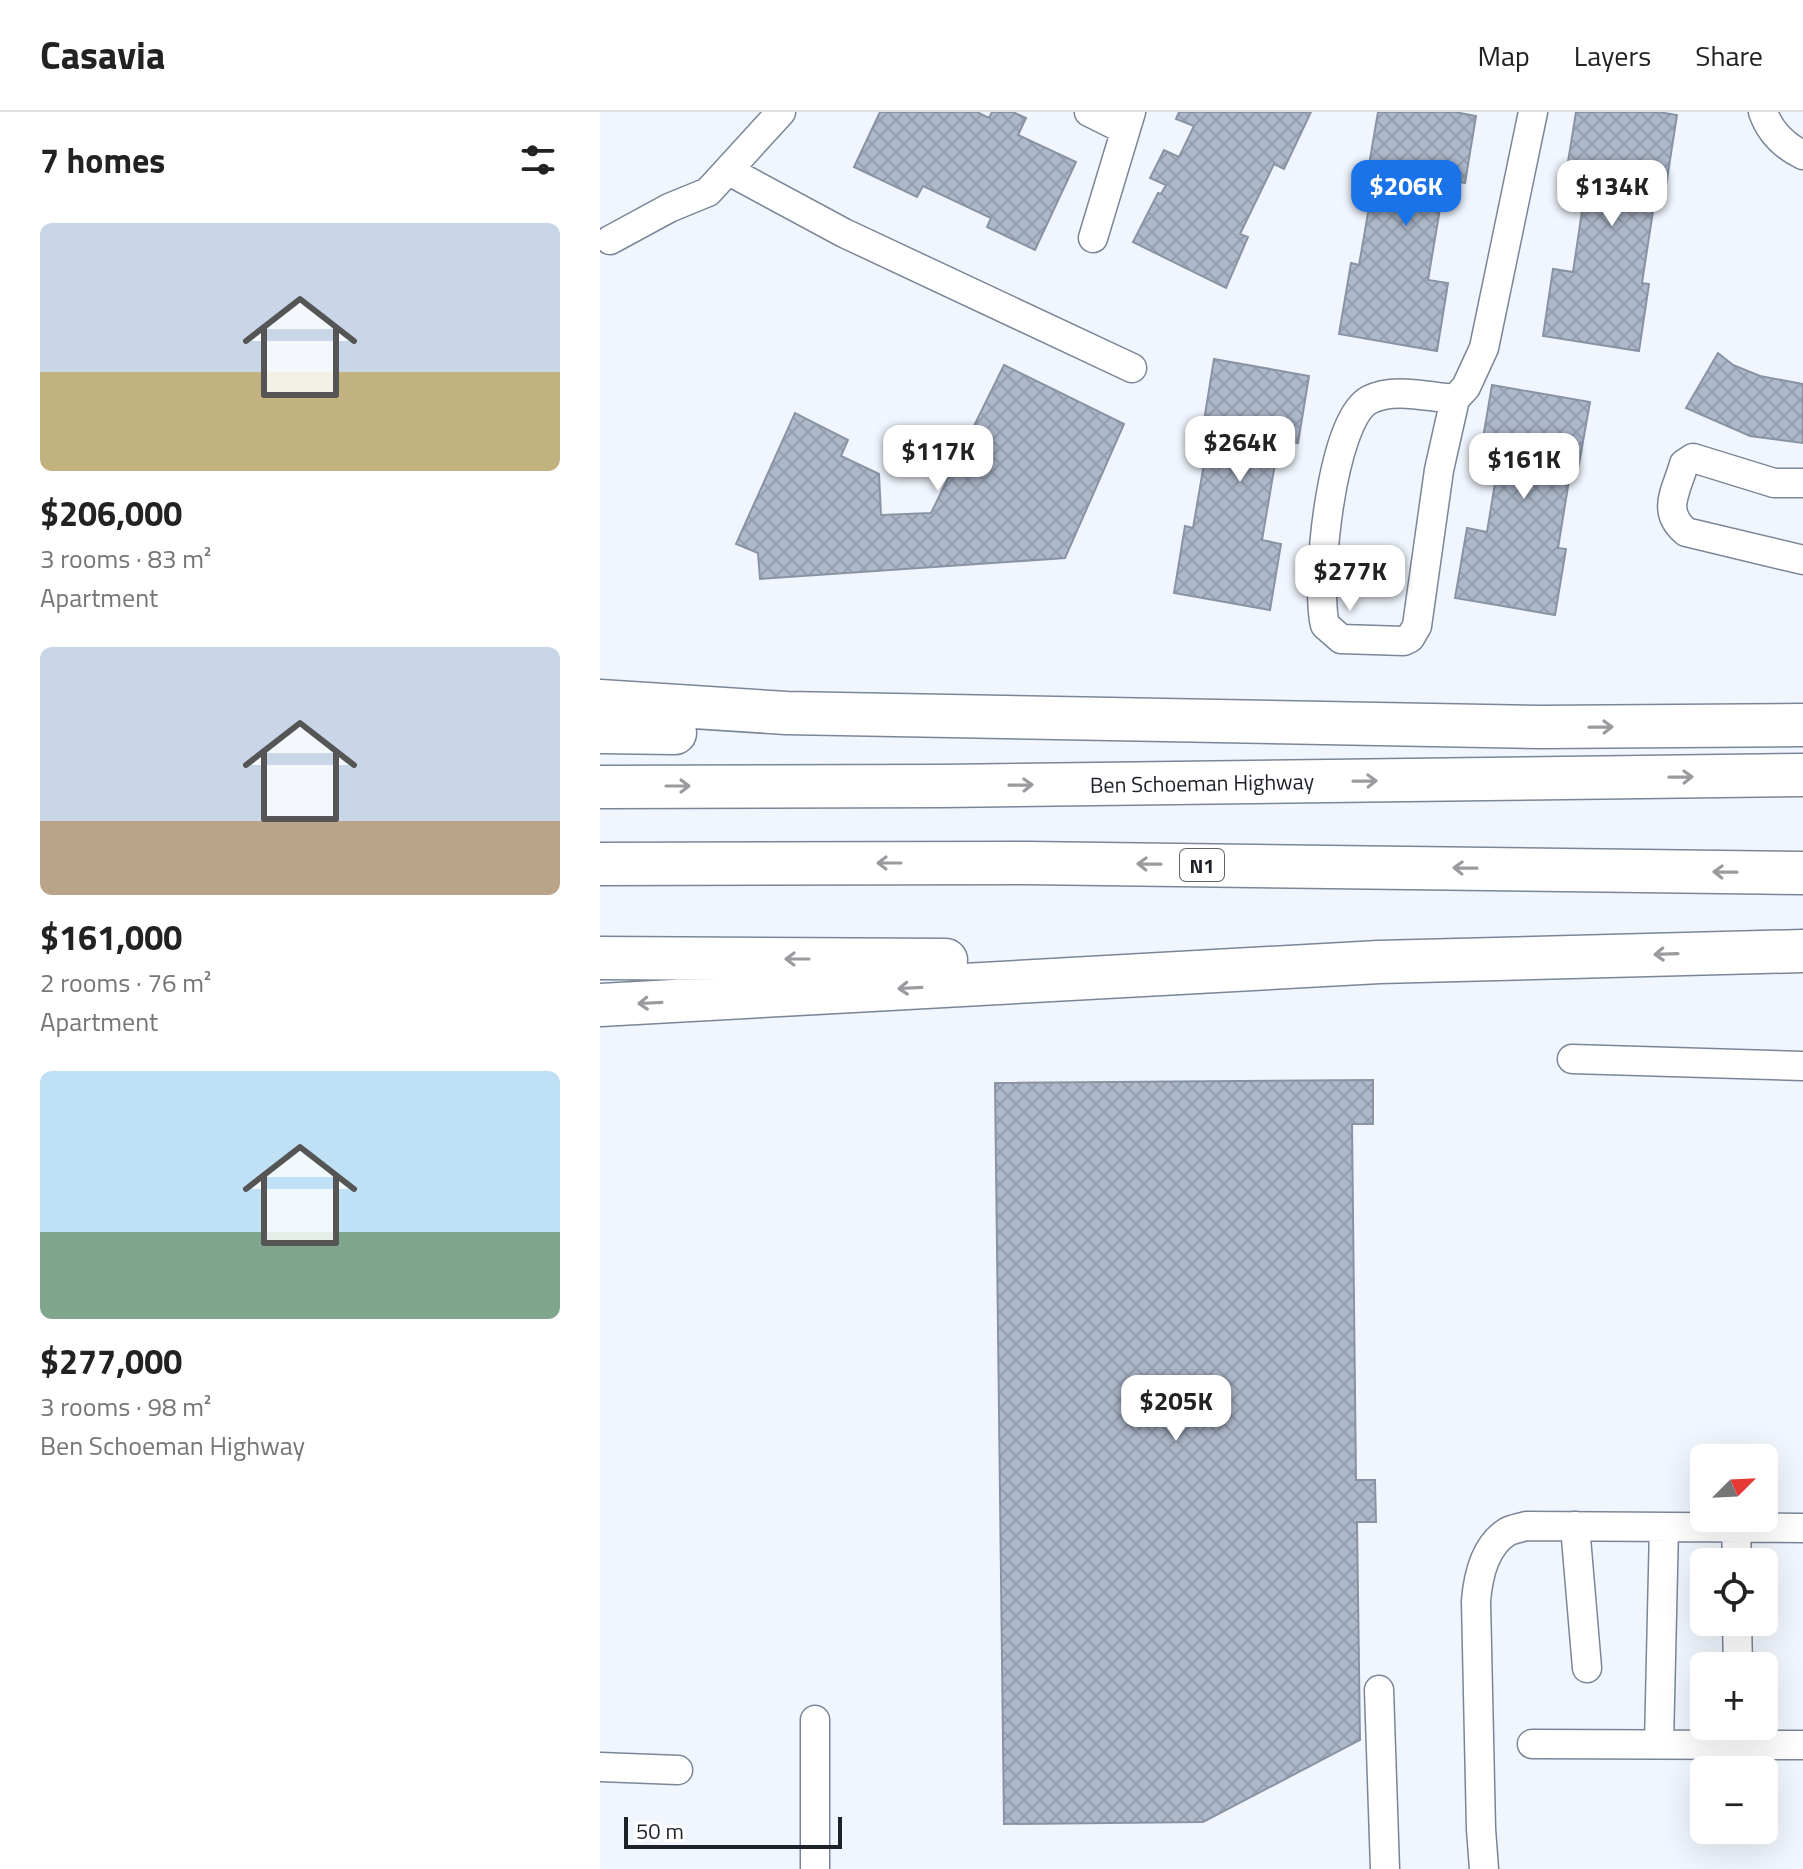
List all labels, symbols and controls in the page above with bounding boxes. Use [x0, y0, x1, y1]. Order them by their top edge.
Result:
text: Casavia [40, 26, 165, 84]
text: Map [1477, 34, 1530, 77]
text: Layers [1574, 34, 1651, 77]
text: Share [1695, 34, 1763, 77]
text: 7 homes [40, 134, 165, 186]
icon: filters [516, 138, 560, 182]
pin: $206K [1350, 160, 1462, 228]
pin: $134K [1556, 160, 1668, 228]
text: $206K [1369, 166, 1443, 205]
text: $134K [1575, 166, 1649, 205]
icon: home [228, 275, 372, 419]
pin: $264K [1184, 416, 1296, 484]
text: $264K [1203, 422, 1277, 461]
pin: $117K [882, 425, 994, 493]
text: $117K [901, 431, 975, 470]
pin: $161K [1468, 433, 1580, 501]
text: $161K [1487, 439, 1561, 478]
text: $206,000 [40, 487, 182, 539]
text: 3 rooms · 83 m² [40, 539, 211, 578]
pin: $277K [1294, 545, 1406, 613]
text: $277K [1313, 551, 1387, 590]
text: Apartment [40, 578, 158, 617]
icon: home [228, 699, 372, 843]
one-way arrow [1587, 719, 1614, 735]
street label: Ben Schoeman Highway [1090, 764, 1315, 802]
one-way arrow [1667, 769, 1694, 785]
one-way arrow [1351, 773, 1378, 789]
one-way arrow [1007, 777, 1034, 793]
one-way arrow [664, 778, 691, 794]
road number: N1 [1180, 849, 1224, 881]
one-way arrow [876, 855, 903, 871]
one-way arrow [1136, 856, 1163, 872]
one-way arrow [1452, 860, 1479, 876]
one-way arrow [1712, 864, 1739, 879]
text: $161,000 [40, 911, 182, 963]
one-way arrow [1653, 947, 1680, 962]
one-way arrow [784, 951, 811, 967]
text: 2 rooms · 76 m² [40, 963, 211, 1002]
one-way arrow [897, 981, 924, 996]
one-way arrow [637, 995, 664, 1010]
text: Apartment [40, 1002, 158, 1041]
icon: home [228, 1123, 372, 1267]
text: $277,000 [40, 1335, 182, 1387]
pin: $205K [1120, 1375, 1232, 1443]
text: $205K [1139, 1381, 1213, 1420]
text: 3 rooms · 98 m² [40, 1387, 211, 1426]
text: Ben Schoeman Highway [40, 1426, 305, 1465]
north arrow [1690, 1444, 1778, 1532]
map controls [1690, 1444, 1778, 1844]
button: locate [1690, 1548, 1778, 1636]
button: + [1690, 1652, 1778, 1740]
button: − [1690, 1756, 1778, 1844]
scale bar [624, 1813, 842, 1849]
text: 50 m [636, 1814, 684, 1848]

